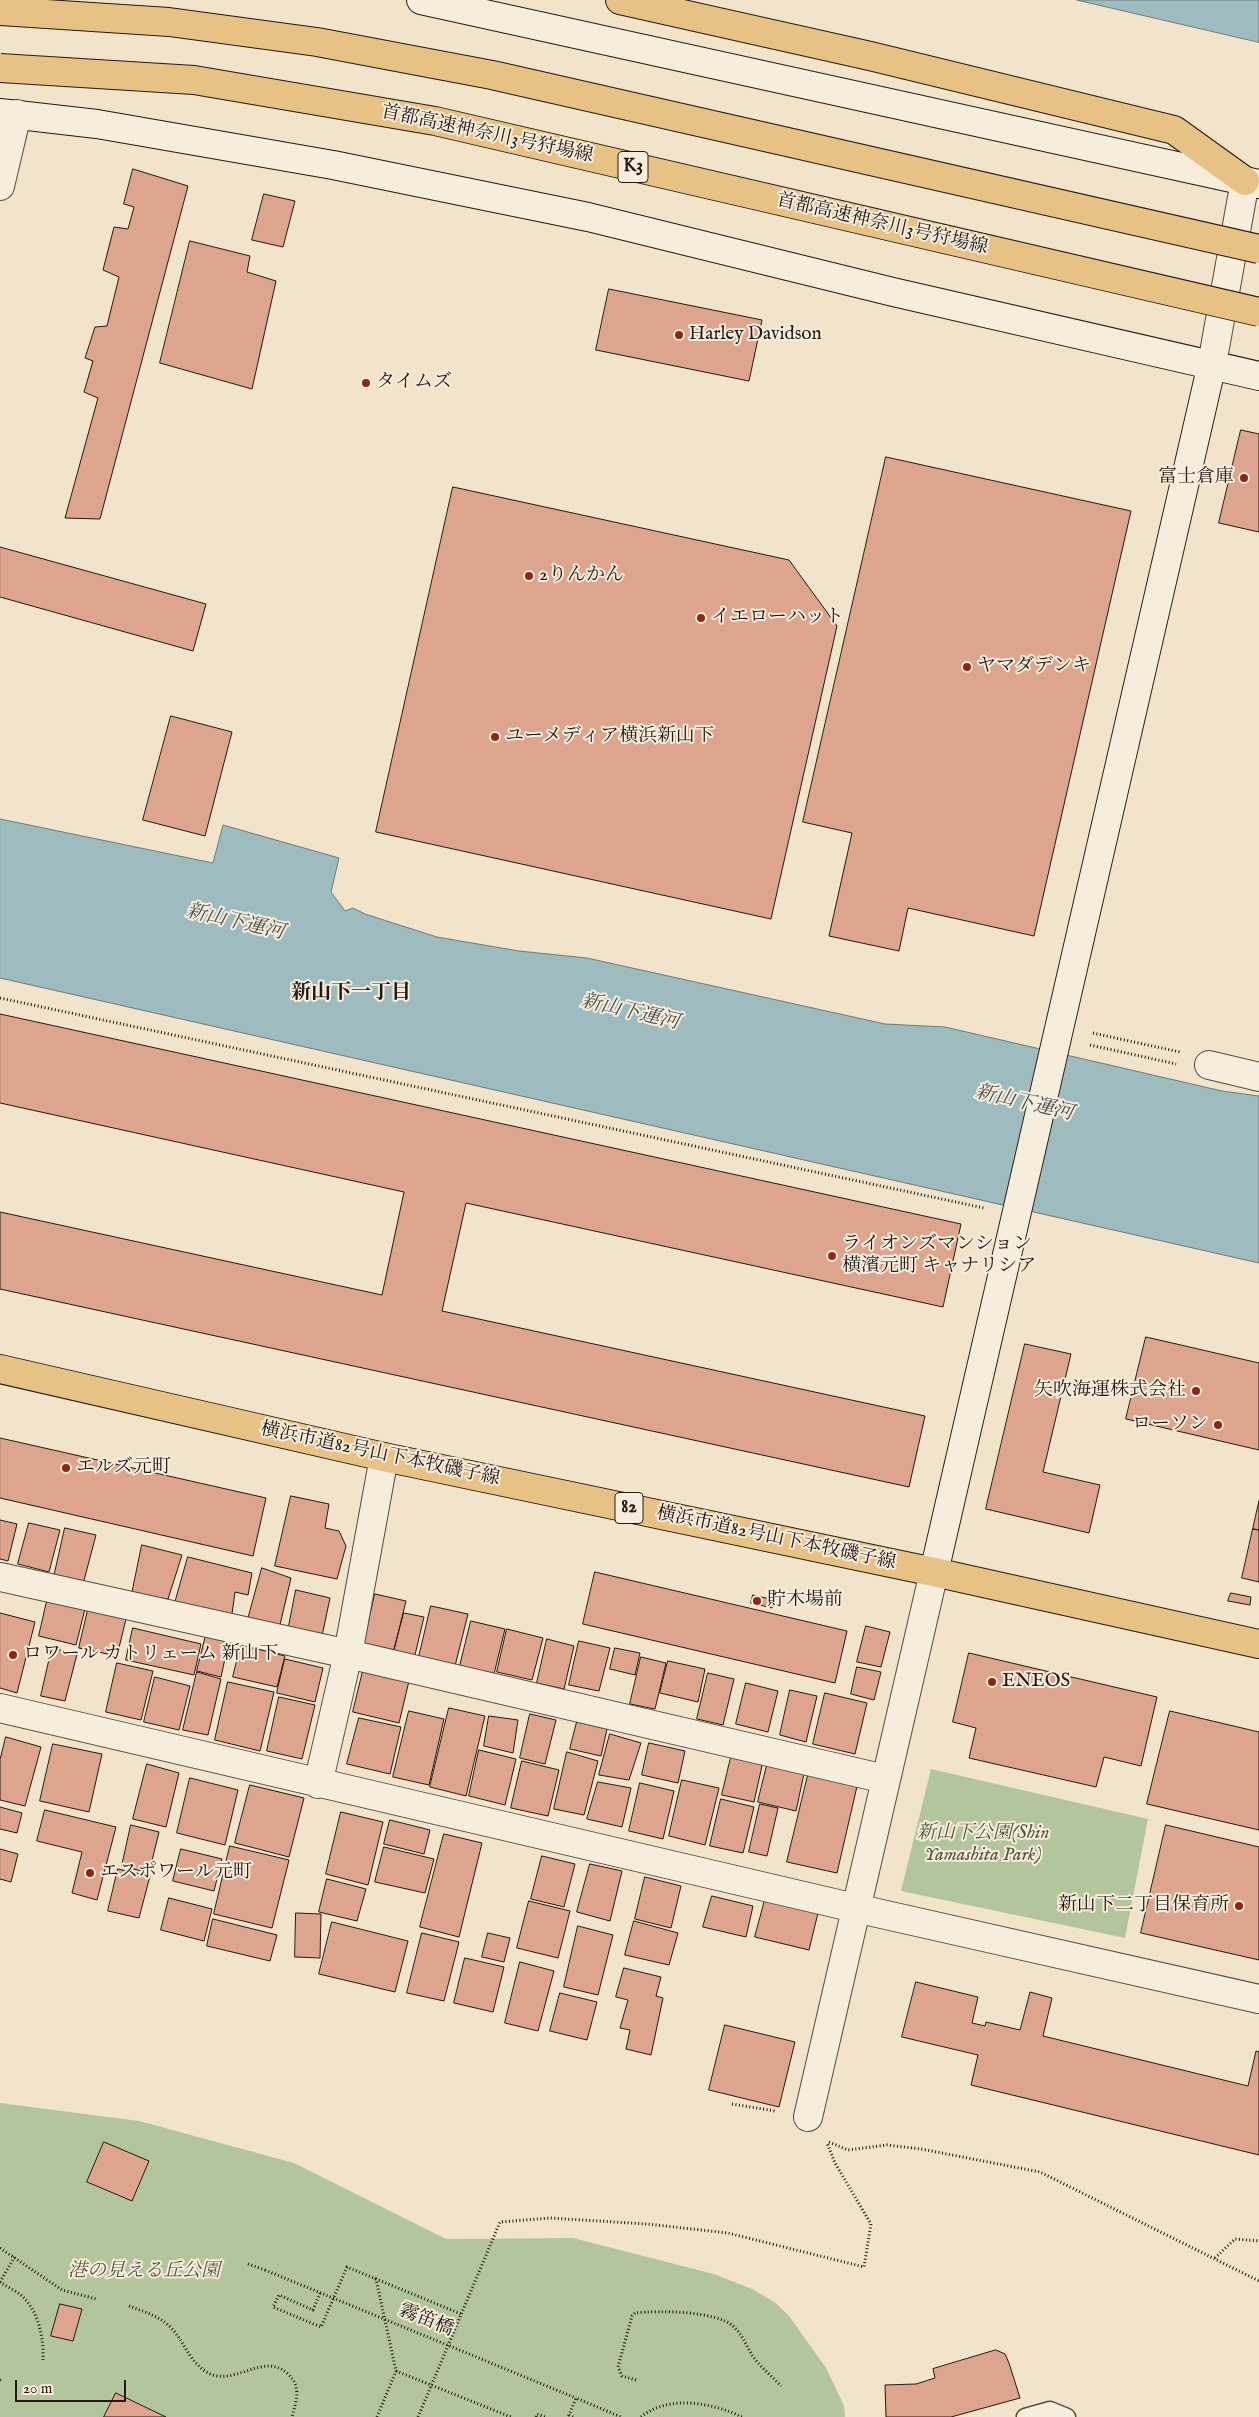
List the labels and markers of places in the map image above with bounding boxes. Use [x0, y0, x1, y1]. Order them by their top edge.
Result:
place label: Harley Davidson [689, 324, 822, 346]
marker: Harley Davidson [673, 329, 685, 341]
place label: タイムズ [376, 372, 452, 394]
marker: タイムズ [360, 377, 372, 389]
place label: 富士倉庫 [1158, 467, 1234, 489]
marker: 富士倉庫 [1238, 472, 1250, 484]
place label: 2りんかん [539, 565, 624, 587]
marker: 2りんかん [523, 570, 535, 582]
place label: イエローハット [711, 607, 844, 629]
marker: イエローハット [695, 612, 707, 624]
place label: ヤマダデンキ [977, 656, 1091, 678]
marker: ヤマダデンキ [961, 661, 973, 673]
place label: ユーメディア横浜新山下 [505, 726, 714, 748]
marker: ユーメディア横浜新山下 [489, 731, 501, 743]
place label: ライオンズマンション 横濱元町 キャナリシア [842, 1234, 1036, 1278]
marker: ライオンズマンション 横濱元町 キャナリシア [826, 1250, 838, 1262]
place label: 矢吹海運株式会社 [1034, 1380, 1186, 1402]
marker: 矢吹海運株式会社 [1190, 1385, 1202, 1397]
place label: ローソン [1132, 1414, 1208, 1436]
marker: ローソン [1212, 1419, 1224, 1431]
place label: エルズ元町 [76, 1457, 171, 1479]
marker: エルズ元町 [60, 1462, 72, 1474]
place label: 貯木場前 [767, 1590, 843, 1612]
marker: 貯木場前 [751, 1595, 763, 1607]
place label: ロワール カトリェーム 新山下 [23, 1644, 278, 1666]
marker: ロワール カトリェーム 新山下 [7, 1649, 19, 1661]
place label: ENEOS [1002, 1671, 1070, 1693]
marker: ENEOS [986, 1676, 998, 1688]
place label: エスポワール元町 [100, 1862, 252, 1884]
marker: エスポワール元町 [84, 1867, 96, 1879]
place label: 新山下二丁目保育所 [1058, 1895, 1229, 1917]
marker: 新山下二丁目保育所 [1233, 1900, 1245, 1912]

